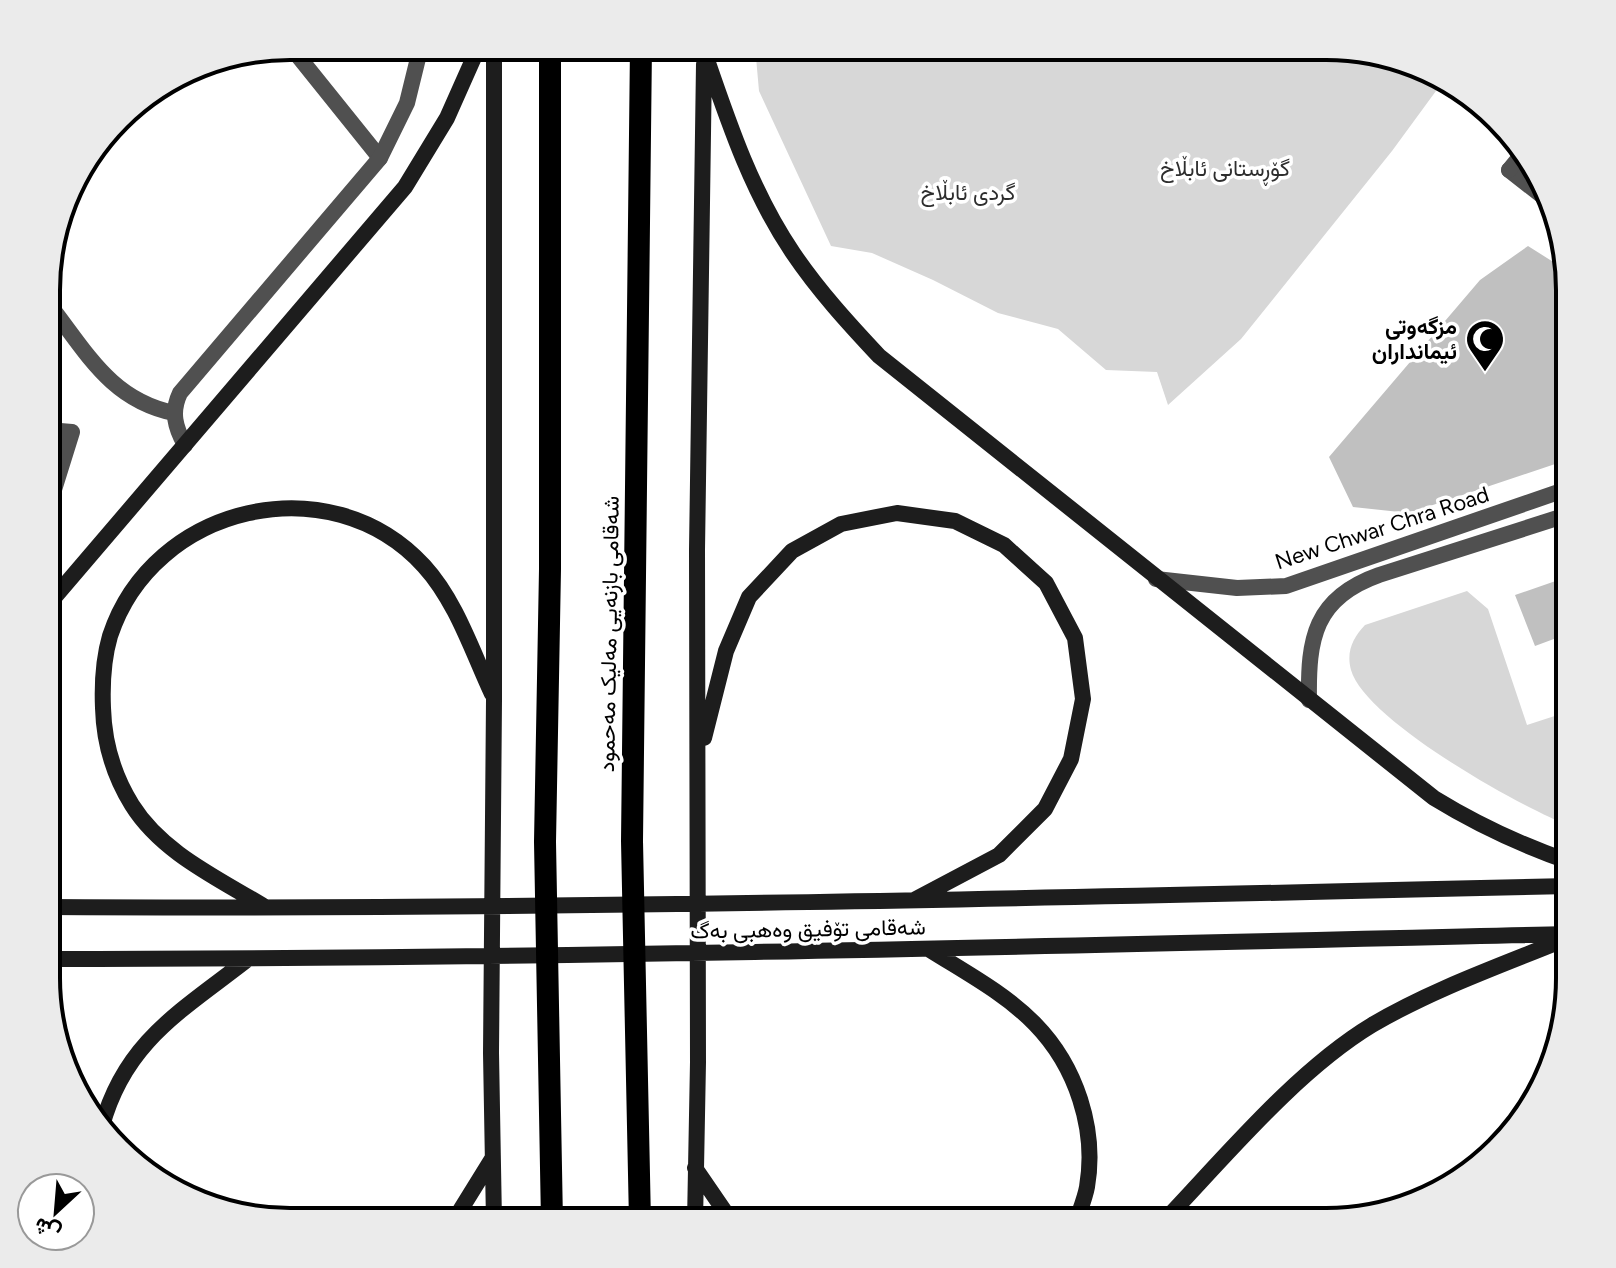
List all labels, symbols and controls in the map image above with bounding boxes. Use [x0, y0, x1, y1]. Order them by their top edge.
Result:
park label: گۆڕستانی ئابڵاخ [1160, 155, 1290, 186]
park label: گردی ئابڵاخ [921, 179, 1016, 207]
place label: مزگەوتی ئیمانداران [1372, 313, 1457, 365]
mosque icon: مزگەوتی ئیمانداران [1464, 318, 1506, 373]
street label: New Chwar Chra Road [1272, 481, 1492, 575]
street label: شەقامی بازنەیی مەلیک مەحمود [593, 496, 625, 772]
street label: شەقامی تۆفیق وەهبی بەگ [690, 913, 926, 945]
north arrow [16, 1172, 96, 1252]
text: ش [30, 1212, 65, 1247]

